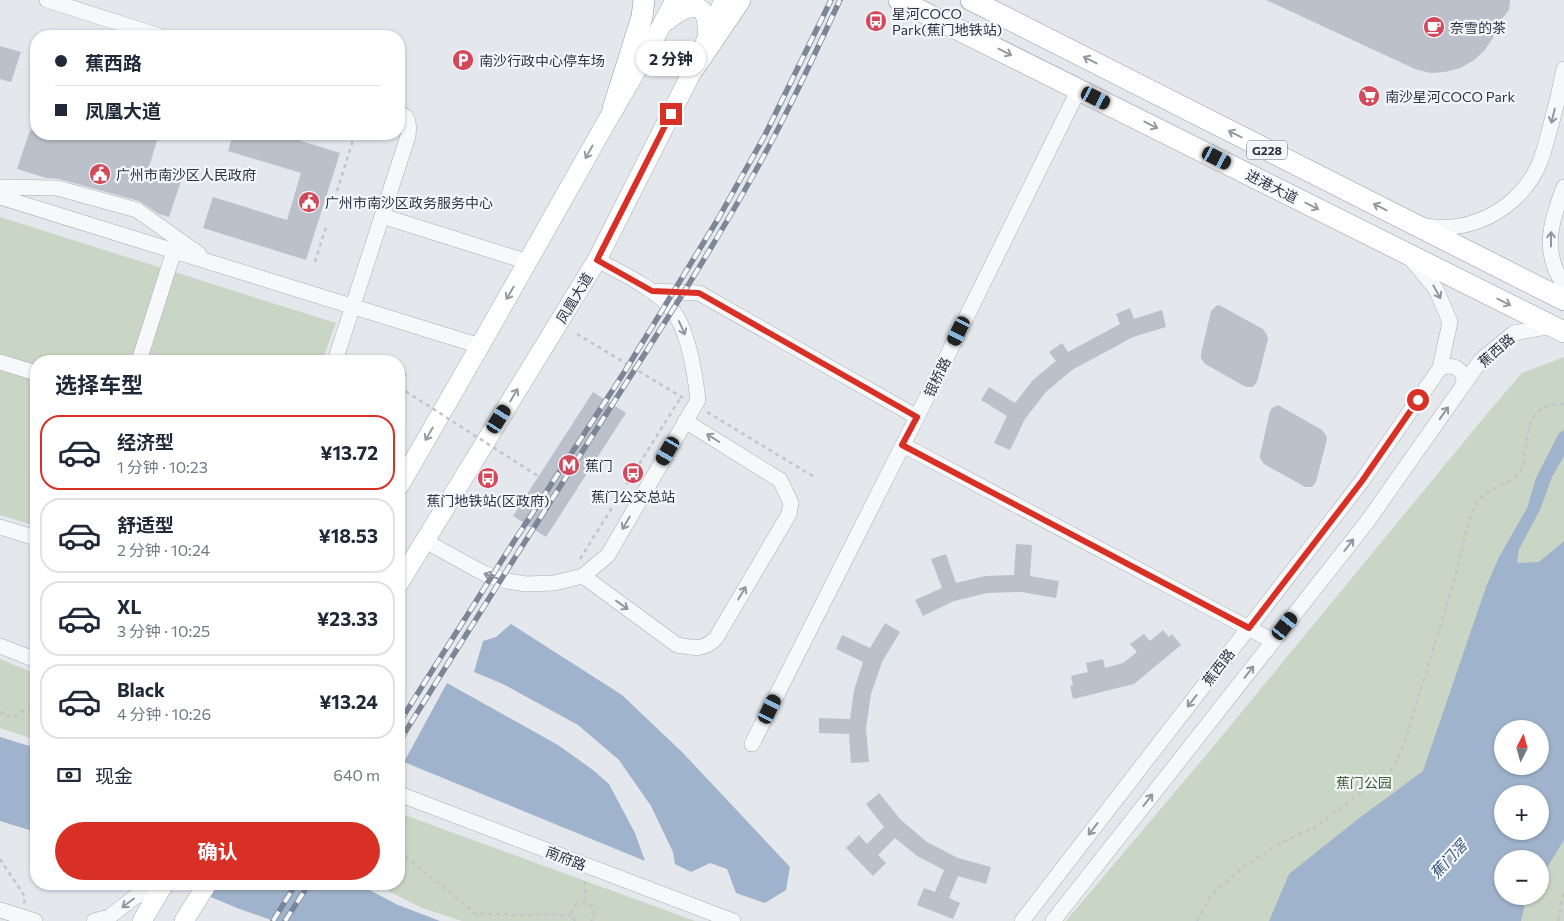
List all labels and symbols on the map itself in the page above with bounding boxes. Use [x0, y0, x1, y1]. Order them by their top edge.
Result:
place label: 星河COCO Park(蕉门地铁站) [892, 5, 1002, 38]
bus stop icon: 星河COCO Park(蕉门地铁站) [864, 9, 888, 33]
cafe icon: 奈雪的茶 [1422, 15, 1446, 39]
place label: 奈雪的茶 [1450, 19, 1506, 36]
callout: 2 分钟 [636, 42, 706, 76]
parking icon: 南沙行政中心停车场 [451, 48, 475, 72]
one-way arrow [998, 48, 1013, 58]
place label: 南沙行政中心停车场 [479, 52, 605, 69]
one-way arrow [1083, 55, 1098, 65]
supermarket icon: 南沙星河COCO Park [1357, 84, 1381, 108]
car [1079, 85, 1112, 111]
place label: 南沙星河COCO Park [1385, 88, 1515, 105]
route end [660, 103, 682, 125]
one-way arrow [1548, 108, 1557, 124]
one-way arrow [1143, 121, 1158, 130]
one-way arrow [1228, 129, 1243, 138]
road number: G228 [1247, 140, 1287, 160]
one-way arrow [584, 144, 594, 158]
car [1200, 145, 1233, 171]
public building icon: 广州市南沙区人民政府 [88, 162, 112, 186]
place label: 广州市南沙区人民政府 [116, 166, 256, 183]
street label: 进港大道 [1243, 166, 1301, 206]
public building icon: 广州市南沙区政务服务中心 [297, 190, 321, 214]
place label: 广州市南沙区政务服务中心 [325, 194, 493, 211]
one-way arrow [1304, 202, 1319, 211]
one-way arrow [1373, 202, 1388, 211]
one-way arrow [1546, 232, 1555, 248]
street label: 凤凰大道 [552, 270, 596, 326]
one-way arrow [1432, 285, 1442, 300]
one-way arrow [504, 286, 514, 300]
one-way arrow [1496, 298, 1511, 307]
car [945, 314, 972, 348]
one-way arrow [677, 320, 687, 335]
street label: 蕉西路 [1475, 330, 1517, 370]
street label: 银桥路 [920, 354, 954, 400]
one-way arrow [509, 389, 519, 403]
route start [1407, 389, 1429, 411]
car [484, 402, 513, 436]
one-way arrow [1439, 406, 1449, 420]
one-way arrow [423, 427, 433, 441]
one-way arrow [706, 433, 720, 443]
car [654, 434, 681, 468]
metro station icon: 蕉门 [557, 453, 581, 477]
place label: 蕉门 [585, 457, 613, 474]
bus stop icon: 蕉门公交总站 [621, 461, 645, 485]
bus stop icon: 蕉门地铁站(区政府) [476, 466, 500, 490]
place label: 蕉门公交总站 [591, 488, 675, 505]
place label: 蕉门地铁站(区政府) [427, 492, 549, 509]
one-way arrow [620, 516, 630, 530]
one-way arrow [1343, 538, 1354, 551]
one-way arrow [483, 570, 499, 580]
one-way arrow [738, 586, 748, 600]
one-way arrow [615, 600, 629, 610]
car [1269, 610, 1300, 642]
street label: 蕉西路 [1198, 645, 1238, 689]
one-way arrow [1243, 666, 1254, 679]
car [756, 692, 783, 726]
one-way arrow [1187, 694, 1198, 707]
north arrow [1494, 720, 1549, 775]
park label: 蕉门公园 [1336, 774, 1392, 791]
one-way arrow [1143, 794, 1154, 807]
one-way arrow [1088, 822, 1098, 836]
water label: 蕉门滘 [1426, 835, 1471, 882]
street label: 南府路 [543, 843, 589, 873]
one-way arrow [122, 897, 135, 908]

